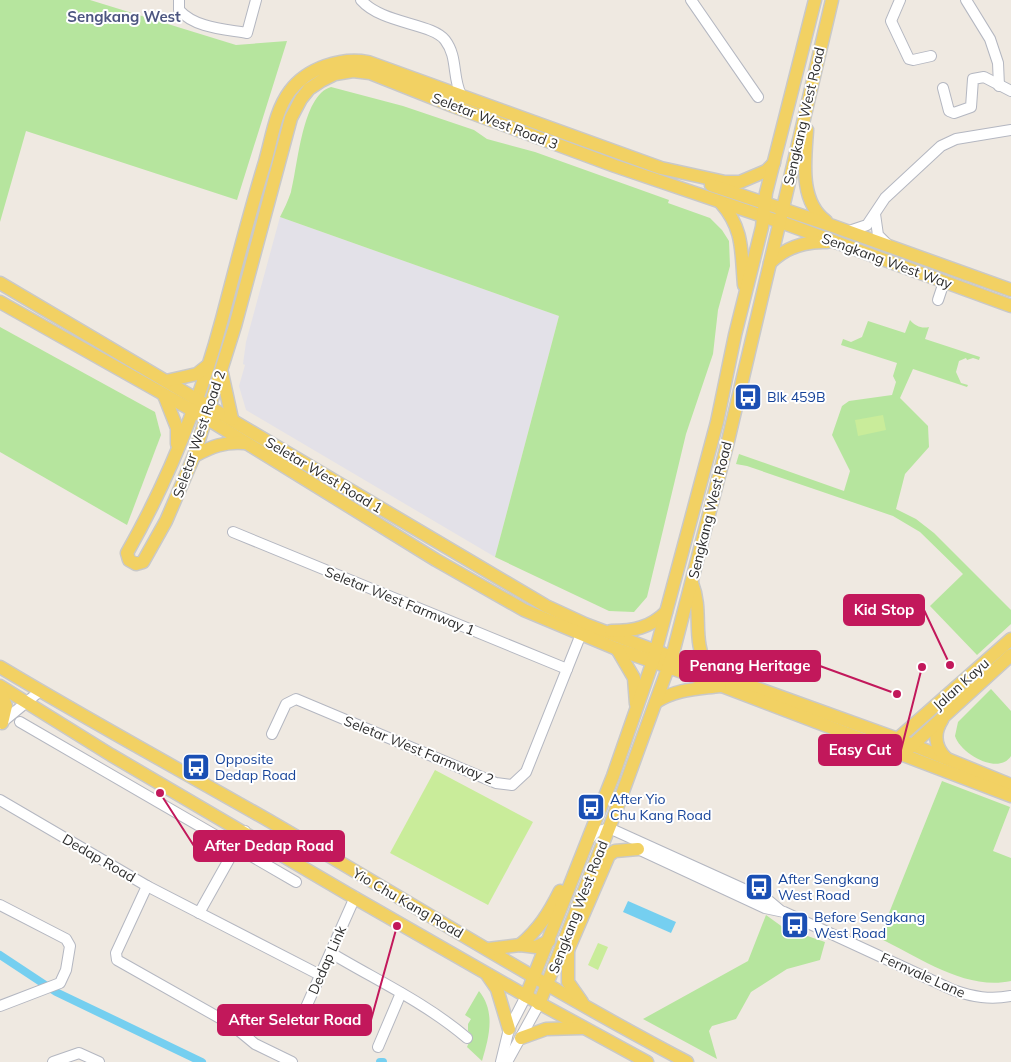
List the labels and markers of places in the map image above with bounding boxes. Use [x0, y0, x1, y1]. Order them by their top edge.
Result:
bus stop icon: Blk 459B [733, 382, 763, 412]
place label: Blk 459B [767, 388, 825, 406]
callout: Kid Stop [844, 595, 924, 625]
callout: Penang Heritage [680, 651, 820, 681]
callout: Easy Cut [819, 735, 901, 765]
place label: Opposite Dedap Road [215, 750, 296, 784]
bus stop icon: Opposite Dedap Road [181, 752, 211, 782]
place label: After Yio Chu Kang Road [610, 790, 711, 824]
bus stop icon: After Yio Chu Kang Road [576, 792, 606, 822]
callout: After Dedap Road [194, 831, 344, 861]
place label: After Sengkang West Road [778, 870, 879, 904]
bus stop icon: After Sengkang West Road [744, 872, 774, 902]
place label: Before Sengkang West Road [814, 908, 925, 942]
bus stop icon: Before Sengkang West Road [780, 910, 810, 940]
callout: After Seletar Road [218, 1005, 371, 1035]

